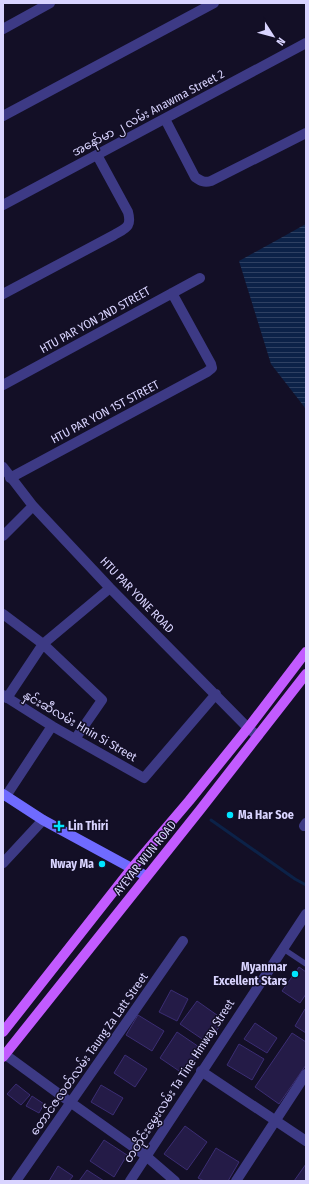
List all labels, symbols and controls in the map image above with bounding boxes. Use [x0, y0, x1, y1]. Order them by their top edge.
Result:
north arrow [253, 16, 293, 56]
text: N [273, 35, 288, 48]
street label: အနော်မာ ၂ လမ်း Anawma Street 2 [69, 65, 228, 162]
street label: HTU PAR YON 2ND STREET [37, 284, 153, 356]
street label: HTU PAR YON 1ST STREET [49, 377, 162, 446]
street label: HTU PAR YONE ROAD [97, 554, 177, 636]
street label: နှင်းဆီလမ်း Hnin Si Street [19, 686, 140, 767]
place label: Ma Har Soe [238, 808, 294, 822]
marker: Ma Har Soe [225, 810, 235, 820]
street label: AYEYAR WUN ROAD [111, 818, 179, 898]
place label: Lin Thiri [68, 819, 108, 833]
marker: Lin Thiri [53, 820, 65, 832]
place label: Nway Ma [50, 857, 94, 871]
marker: Nway Ma [97, 859, 107, 869]
place label: Myanmar Excellent Stars [213, 960, 288, 988]
street label: တောင်ဇလတ်လမ်း Taung Za Latt Street [26, 969, 151, 1138]
marker: Myanmar Excellent Stars [290, 969, 300, 979]
street label: တတိုင်းမွှေးလမ်း Ta Tine Hmway Street [119, 995, 240, 1167]

